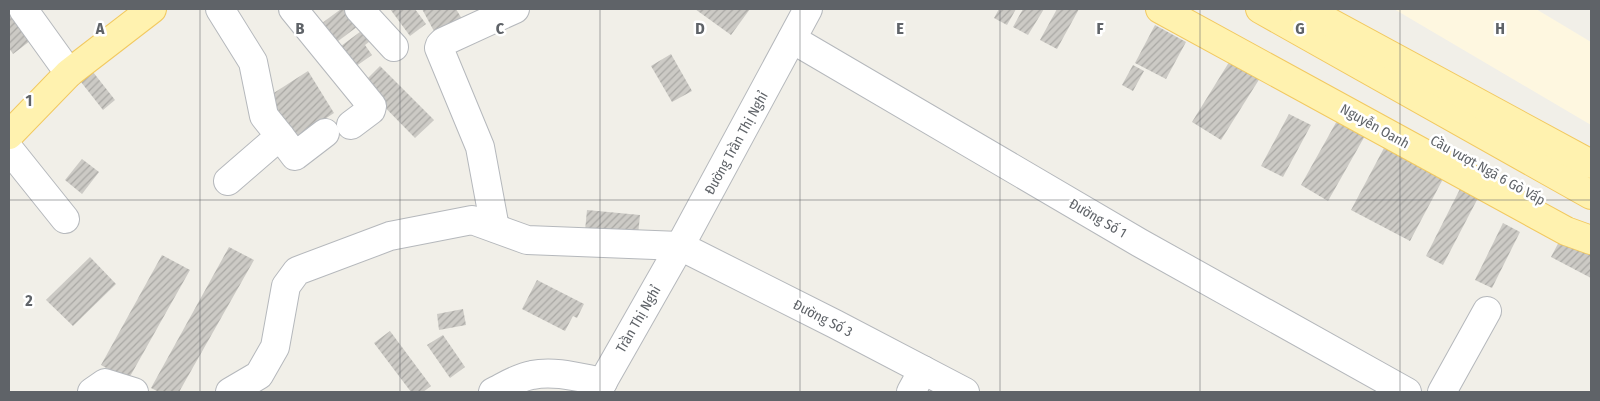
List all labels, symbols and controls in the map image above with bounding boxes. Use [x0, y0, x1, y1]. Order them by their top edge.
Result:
text: A [95, 19, 105, 38]
text: B [296, 19, 305, 38]
text: C [496, 19, 505, 38]
text: D [695, 19, 705, 38]
text: E [896, 19, 904, 38]
text: F [1096, 19, 1104, 38]
text: G [1295, 19, 1305, 38]
text: H [1495, 19, 1505, 38]
street label: Đường Trần Thị Nghỉ [700, 88, 772, 198]
text: 1 [26, 91, 32, 110]
street label: Nguyễn Oanh [1337, 101, 1412, 152]
street label: Cầu vượt Ngã 6 Gò Vấp [1427, 131, 1549, 209]
street label: Đường Số 1 [1066, 194, 1130, 242]
street label: Trần Thị Nghỉ [612, 282, 665, 356]
text: 2 [24, 291, 33, 310]
street label: Đường Số 3 [790, 295, 856, 341]

